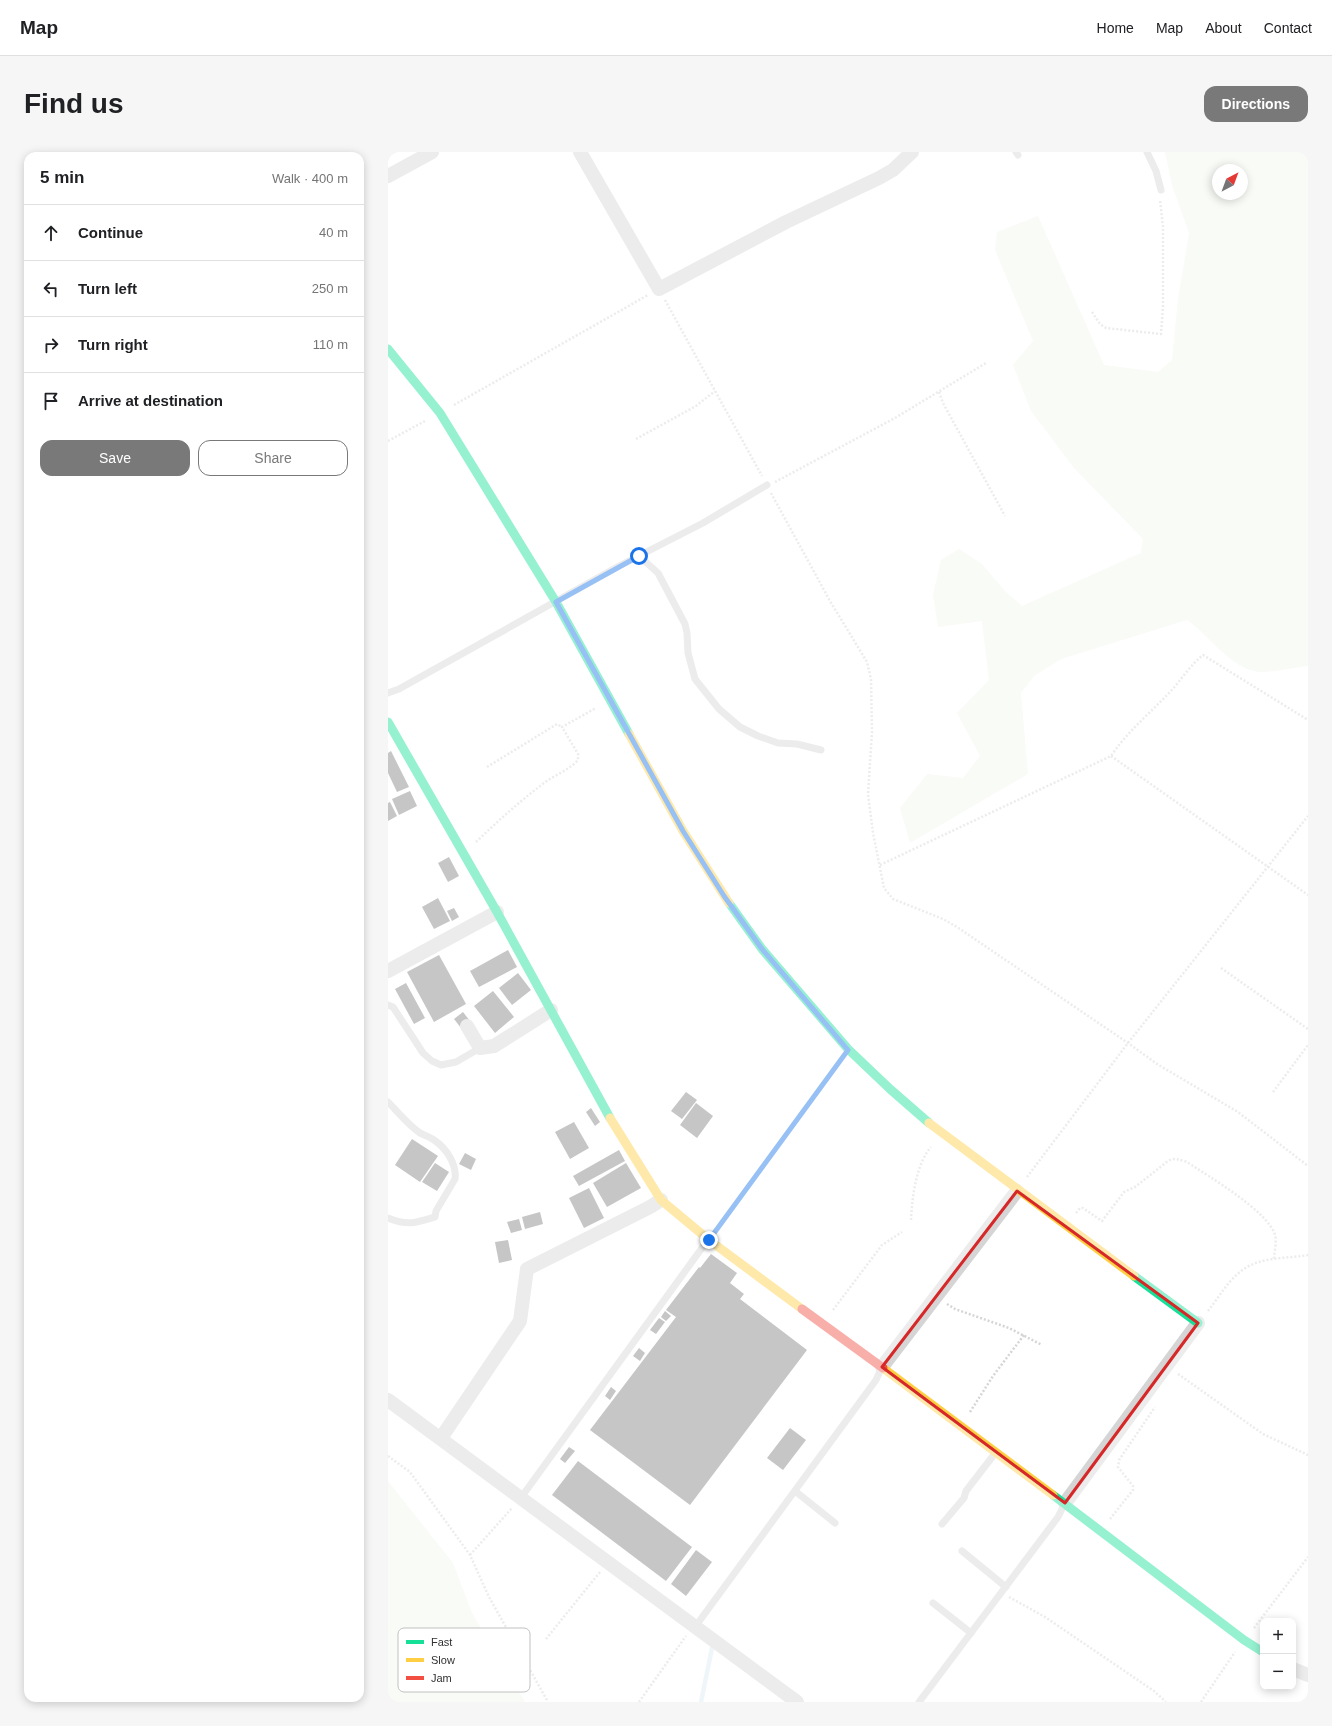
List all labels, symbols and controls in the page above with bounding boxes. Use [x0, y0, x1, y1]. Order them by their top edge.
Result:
text: Map [20, 17, 58, 38]
text: Home [1097, 20, 1134, 36]
text: Map [1156, 20, 1183, 36]
text: About [1205, 20, 1242, 36]
text: Contact [1264, 20, 1312, 36]
button: Directions [1204, 86, 1308, 122]
text: Find us [24, 88, 124, 119]
north arrow [1212, 164, 1248, 200]
text: 5 min [40, 168, 84, 187]
text: Walk · 400 m [272, 171, 348, 186]
icon: ahead [40, 222, 62, 244]
text: Continue [78, 224, 143, 241]
text: 40 m [319, 225, 348, 240]
icon: left [40, 278, 62, 300]
text: Turn left [78, 280, 137, 297]
text: 250 m [312, 281, 348, 296]
icon: right [40, 334, 62, 356]
text: Turn right [78, 336, 148, 353]
text: 110 m [313, 337, 348, 352]
icon: arrive [40, 390, 62, 412]
text: Arrive at destination [78, 392, 223, 409]
button: Save [40, 440, 190, 476]
button: Share [198, 440, 348, 476]
route start [630, 547, 648, 565]
route end [700, 1231, 718, 1249]
map controls [1260, 1618, 1296, 1690]
button: + [1260, 1618, 1296, 1654]
legend [398, 1628, 530, 1692]
text: Fast [431, 1636, 452, 1648]
text: Slow [431, 1654, 455, 1666]
button: − [1260, 1654, 1296, 1690]
text: Jam [431, 1672, 452, 1684]

